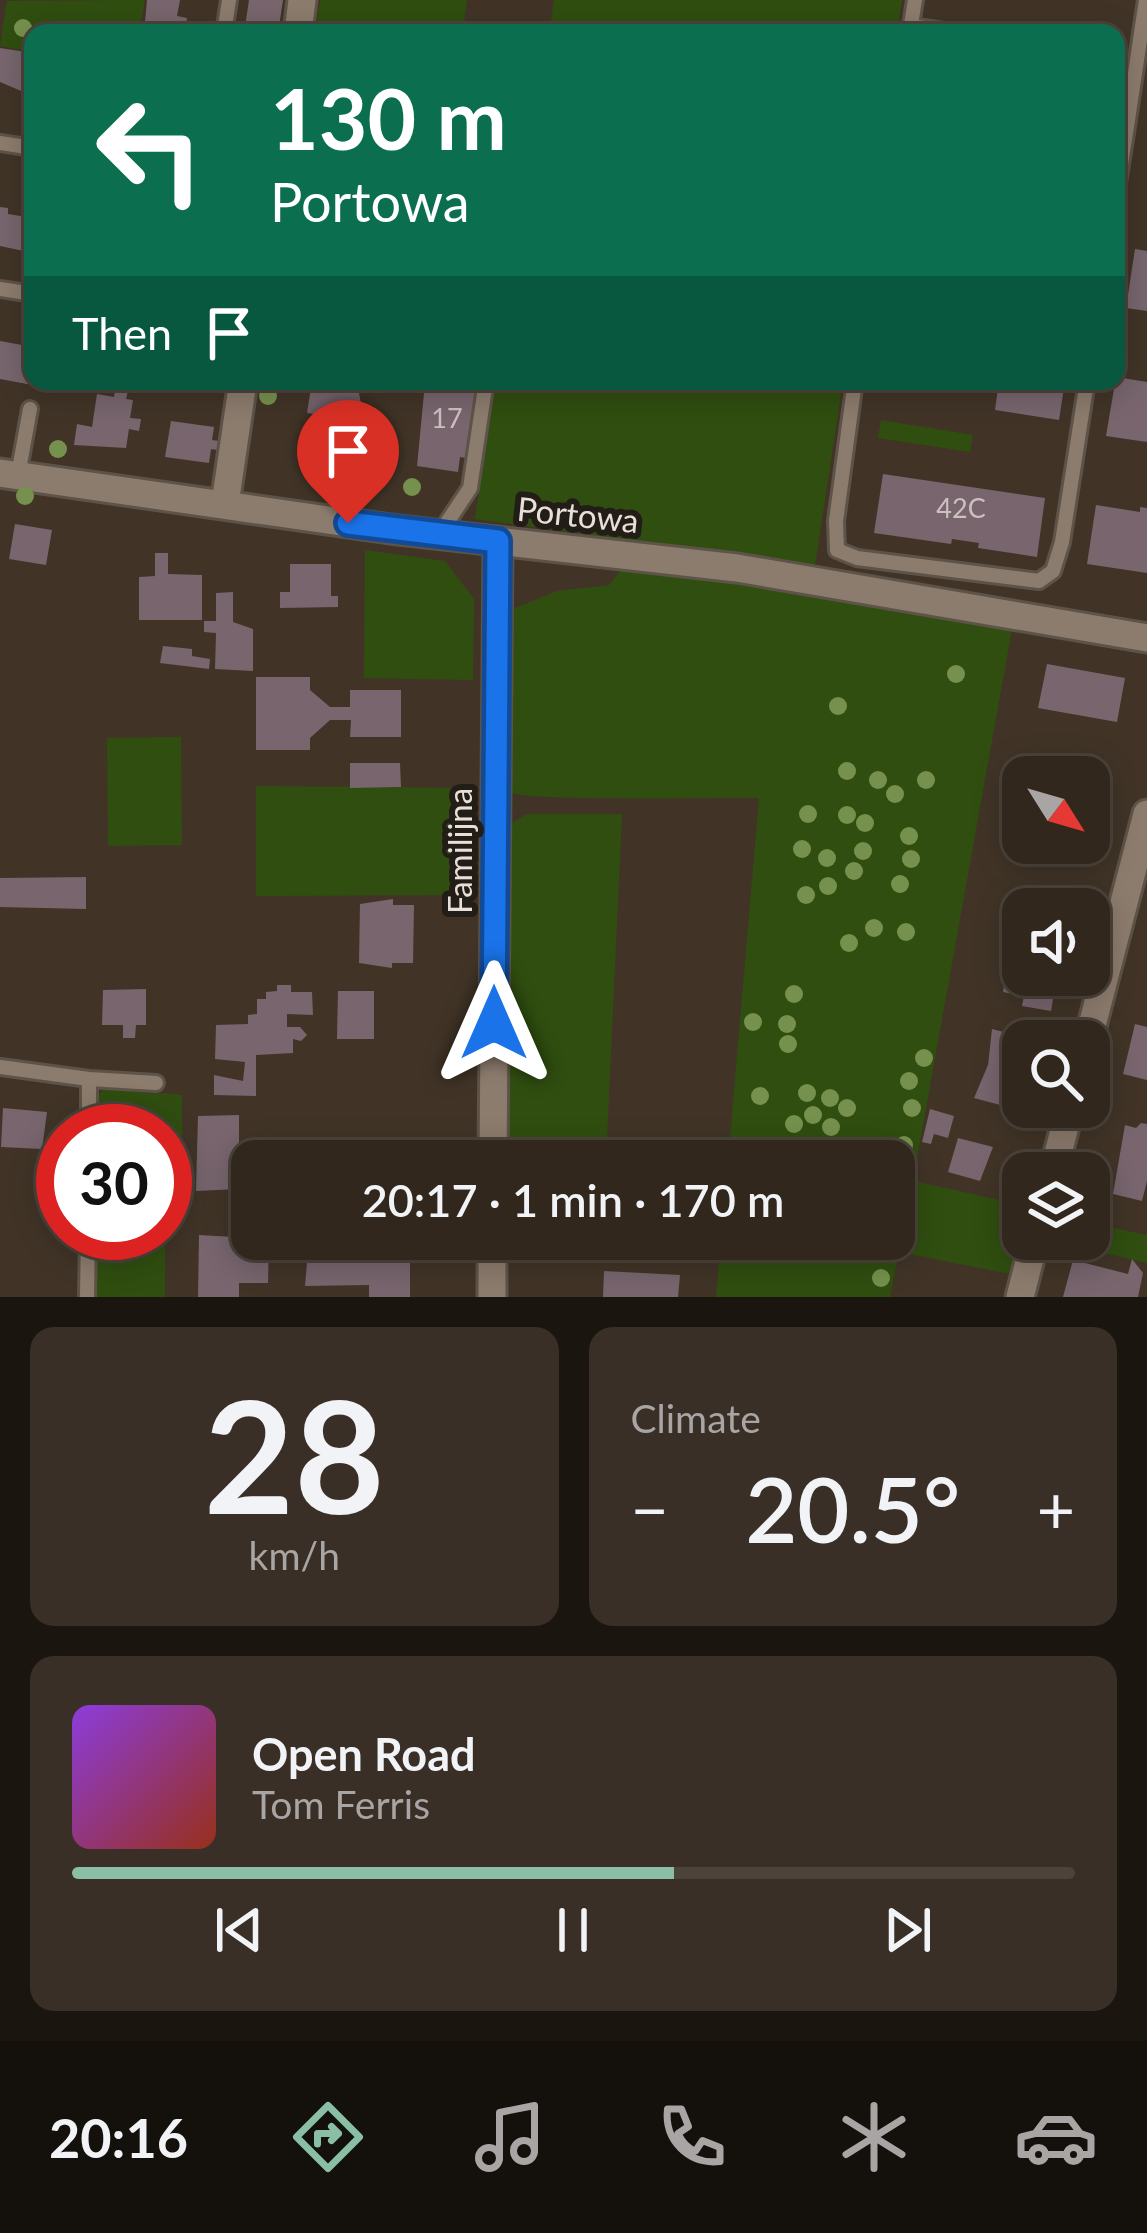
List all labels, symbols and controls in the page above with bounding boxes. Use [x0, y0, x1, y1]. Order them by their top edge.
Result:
text: 130 m [270, 67, 507, 168]
icon: left [72, 72, 228, 228]
text: Portowa [270, 169, 470, 234]
icon: arrive [196, 300, 262, 366]
text: Then [72, 306, 172, 360]
pin [297, 400, 399, 523]
house number: 17 [431, 401, 463, 434]
icon: arrive [315, 418, 381, 484]
street label: Portowa [515, 488, 641, 540]
house number: 42C [936, 491, 986, 524]
north arrow [1002, 756, 1110, 864]
map controls [1002, 756, 1110, 1260]
street label: Familijna [439, 788, 479, 914]
button: sound [1002, 888, 1110, 996]
position arrow [431, 960, 557, 1086]
button: search [1002, 1020, 1110, 1128]
speed limit sign: 30 [36, 1104, 192, 1260]
button: layers [1002, 1152, 1110, 1260]
text: 20:17 · 1 min · 170 m [362, 1173, 784, 1227]
text: 28 [204, 1360, 385, 1547]
text: Climate [631, 1395, 761, 1441]
text: 20.5° [745, 1454, 960, 1562]
text: − [631, 1469, 669, 1548]
text: + [1037, 1469, 1075, 1548]
text: km/h [249, 1532, 340, 1578]
text: Open Road [252, 1727, 476, 1781]
text: Tom Ferris [252, 1781, 430, 1827]
icon: previous [206, 1897, 272, 1963]
icon: pause [540, 1897, 606, 1963]
icon: next [875, 1897, 941, 1963]
icon: directions [286, 2095, 370, 2179]
icon: music [468, 2095, 552, 2179]
icon: phone [650, 2095, 734, 2179]
icon: climate [832, 2095, 916, 2179]
icon: car [1014, 2095, 1098, 2179]
text: 20:16 [49, 2105, 188, 2170]

